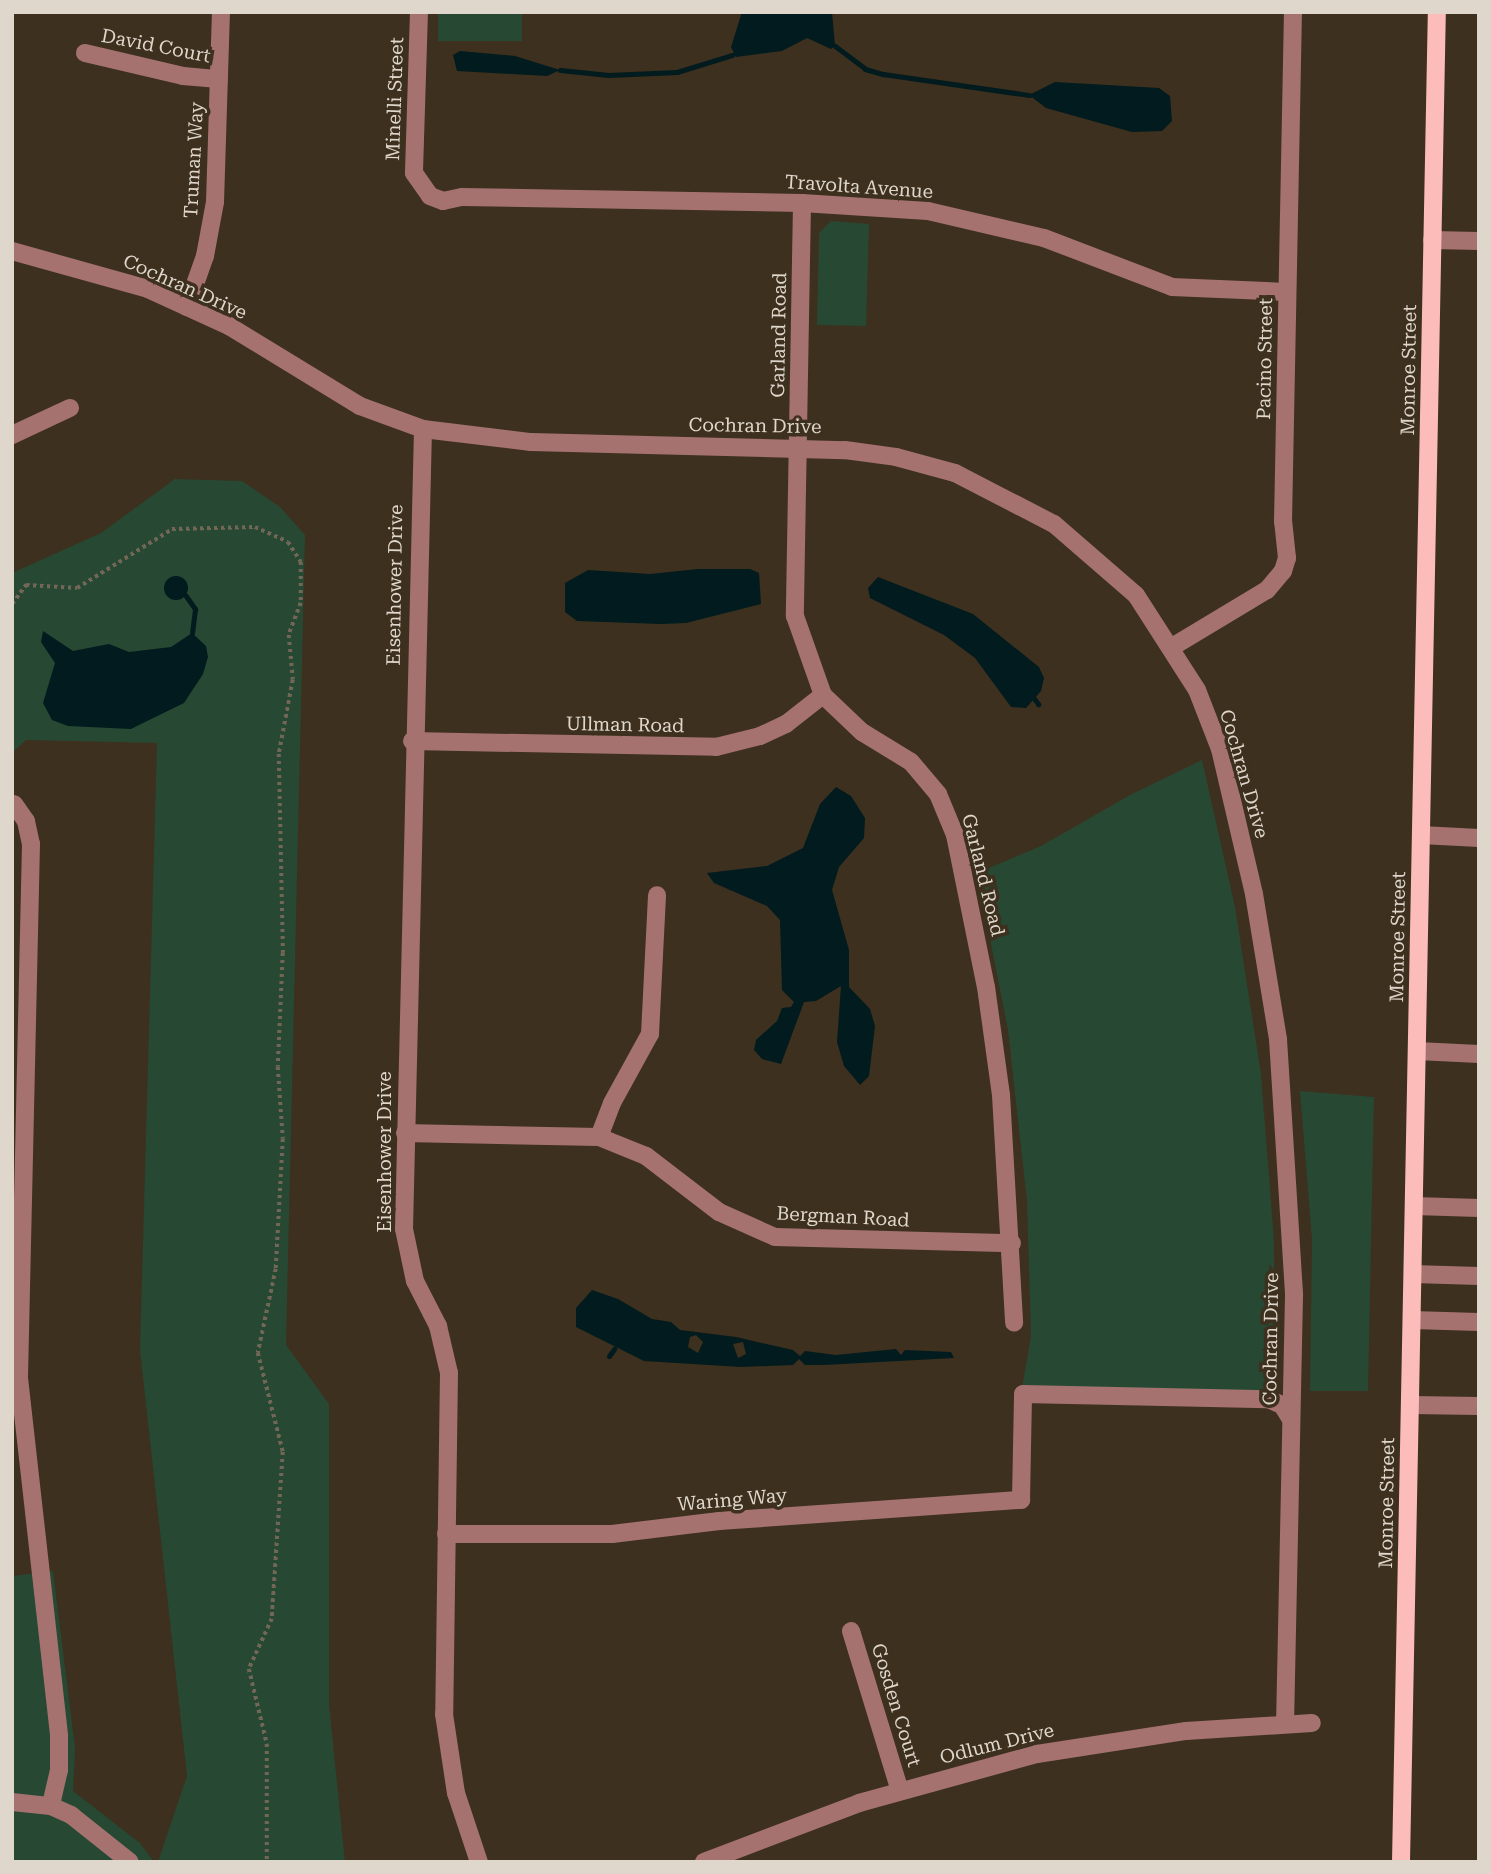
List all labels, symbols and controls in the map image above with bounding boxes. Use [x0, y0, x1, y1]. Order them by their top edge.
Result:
street label: David Court [99, 24, 213, 68]
street label: Minelli Street [381, 37, 409, 161]
street label: Truman Way [180, 101, 208, 219]
street label: Travolta Avenue [784, 170, 934, 204]
street label: Cochran Drive [120, 250, 250, 324]
street label: Garland Road [767, 272, 791, 398]
street label: Pacino Street [1253, 298, 1277, 420]
street label: Monroe Street [1396, 304, 1422, 436]
street label: Cochran Drive [688, 413, 822, 439]
street label: Eisenhower Drive [382, 504, 408, 666]
street label: Cochran Drive [1215, 707, 1273, 841]
street label: Ullman Road [566, 713, 684, 737]
street label: Garland Road [957, 811, 1009, 939]
street label: Monroe Street [1385, 871, 1411, 1003]
street label: Eisenhower Drive [374, 1071, 396, 1233]
street label: Bergman Road [776, 1202, 910, 1232]
street label: Cochran Drive [1258, 1272, 1284, 1406]
street label: Monroe Street [1374, 1437, 1400, 1569]
street label: Waring Way [676, 1484, 788, 1516]
street label: Gosden Court [866, 1641, 926, 1769]
street label: Odlum Drive [938, 1719, 1056, 1769]

